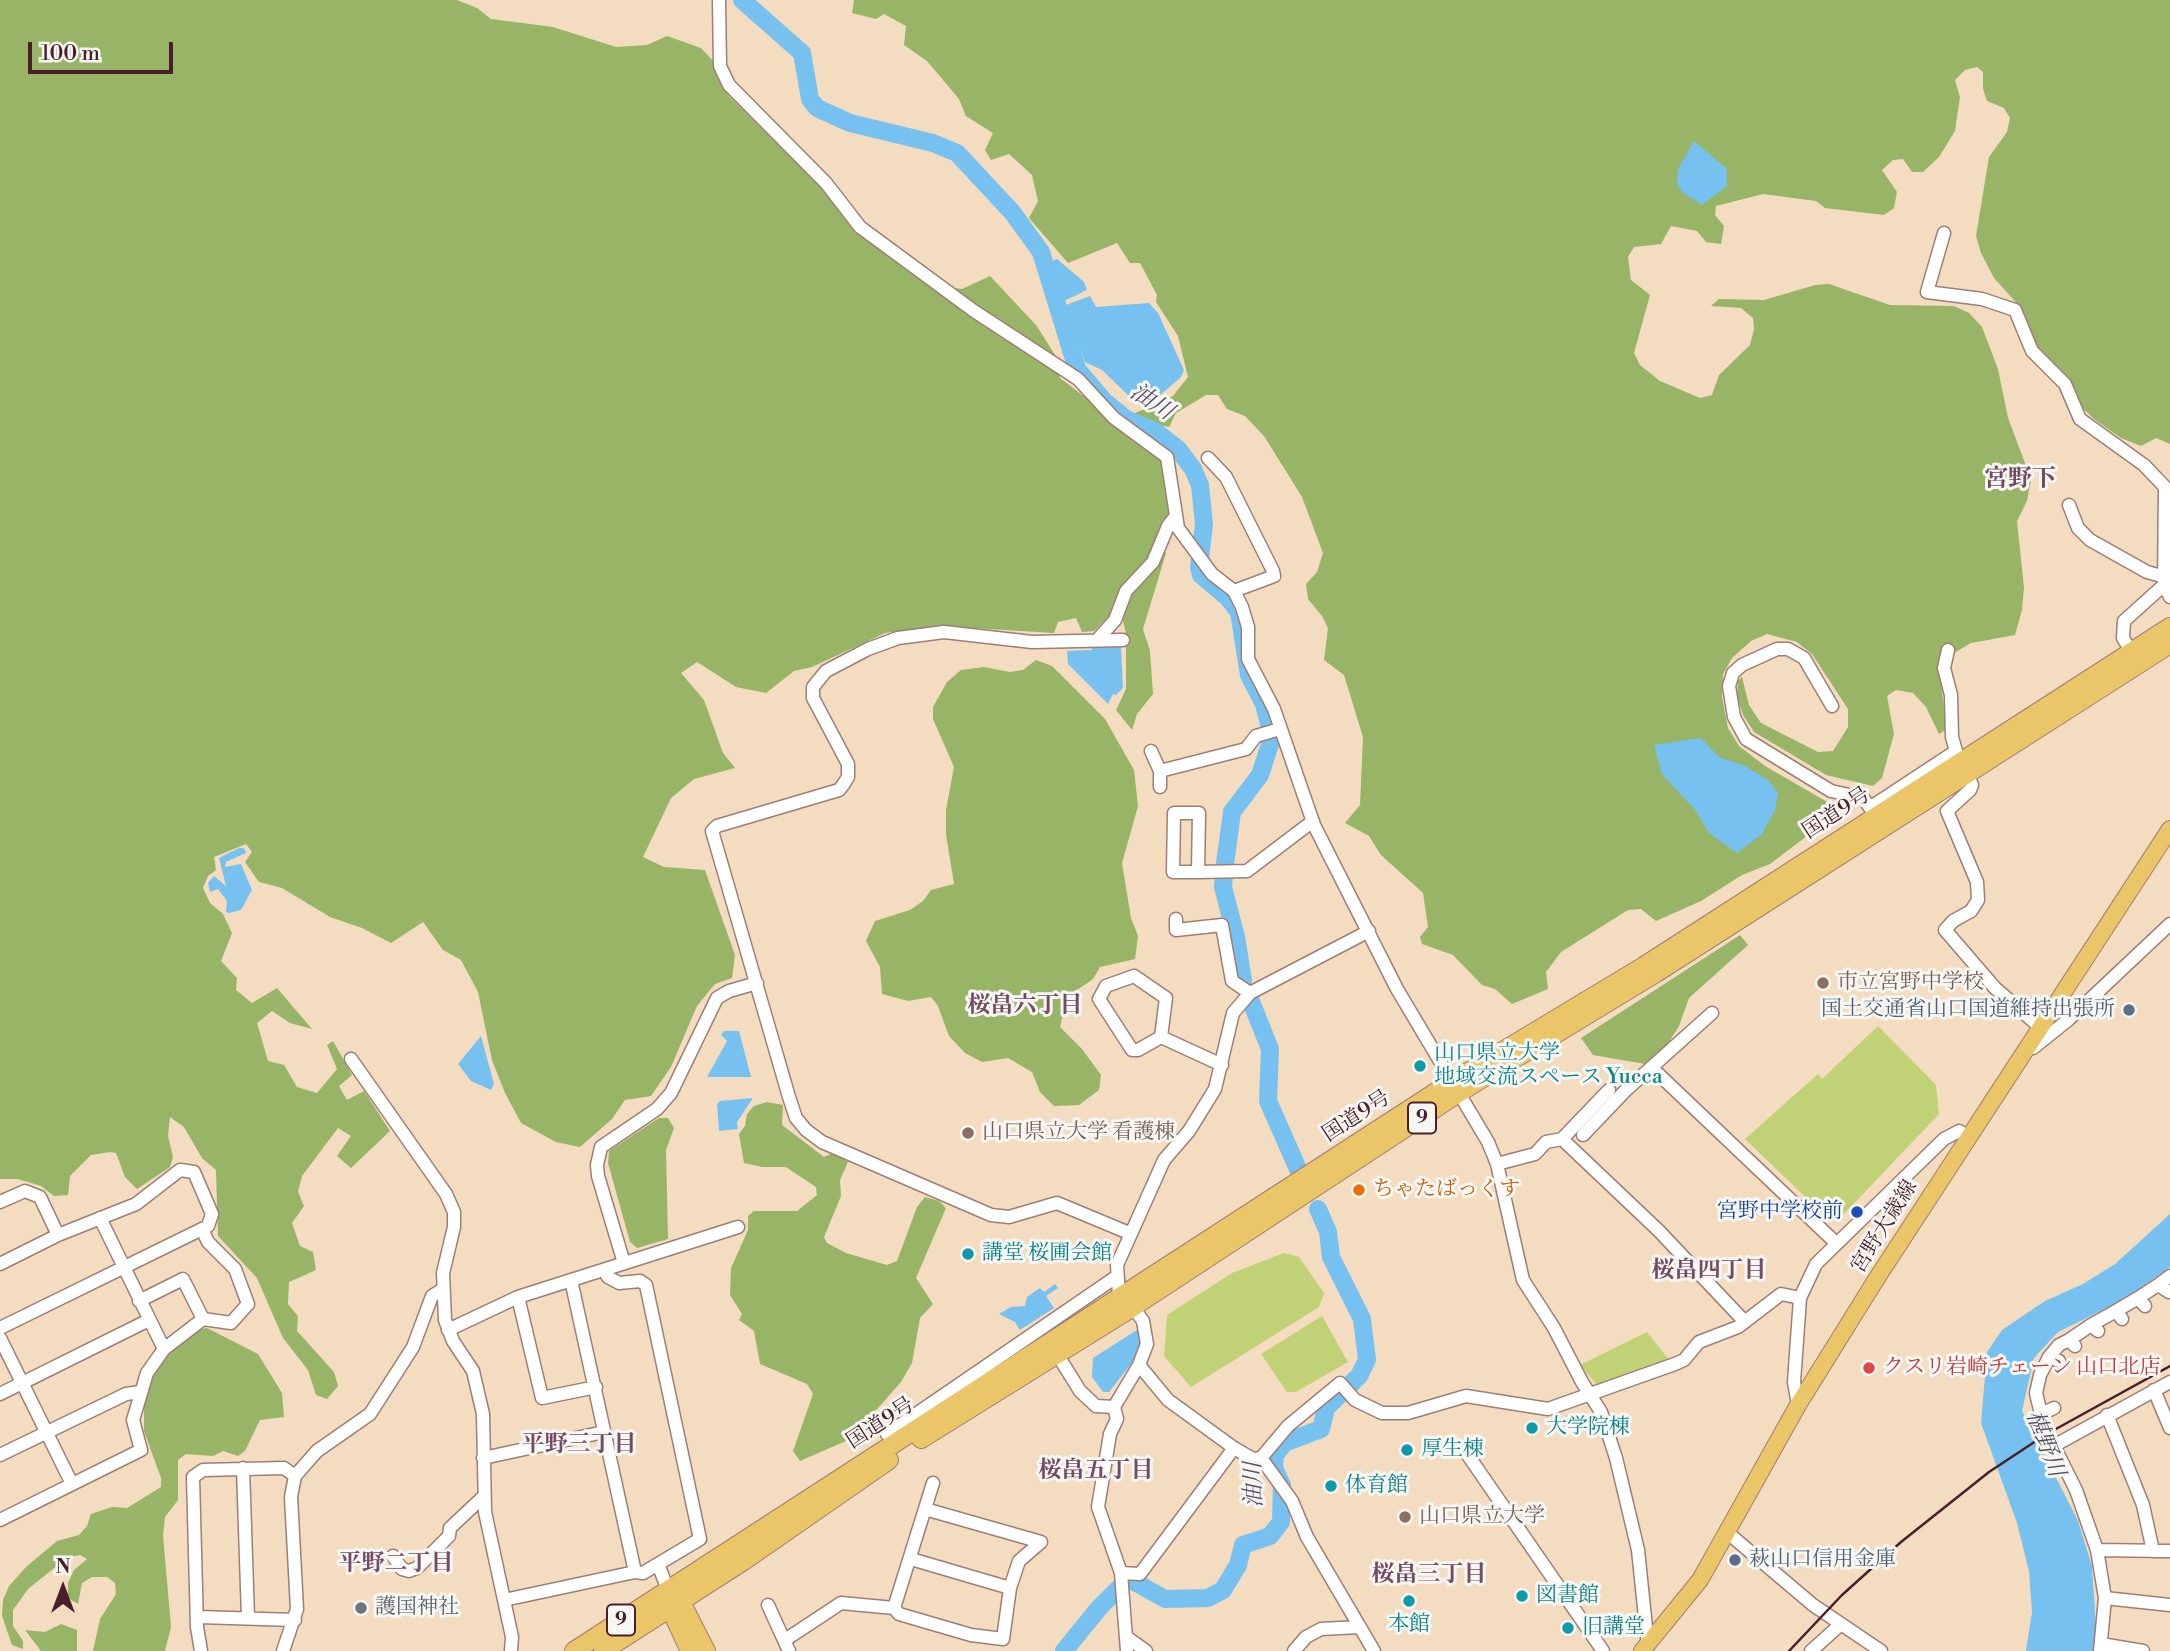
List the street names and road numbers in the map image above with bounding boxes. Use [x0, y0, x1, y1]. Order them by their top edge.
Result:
street label: 国道9号 [1798, 783, 1876, 845]
street label: 国道9号 [1318, 1086, 1396, 1148]
road number: 9 [1408, 1102, 1436, 1134]
street label: 宮野大歳線 [1846, 1176, 1924, 1278]
street label: 国道9号 [842, 1393, 920, 1455]
road number: 9 [607, 1604, 635, 1636]

